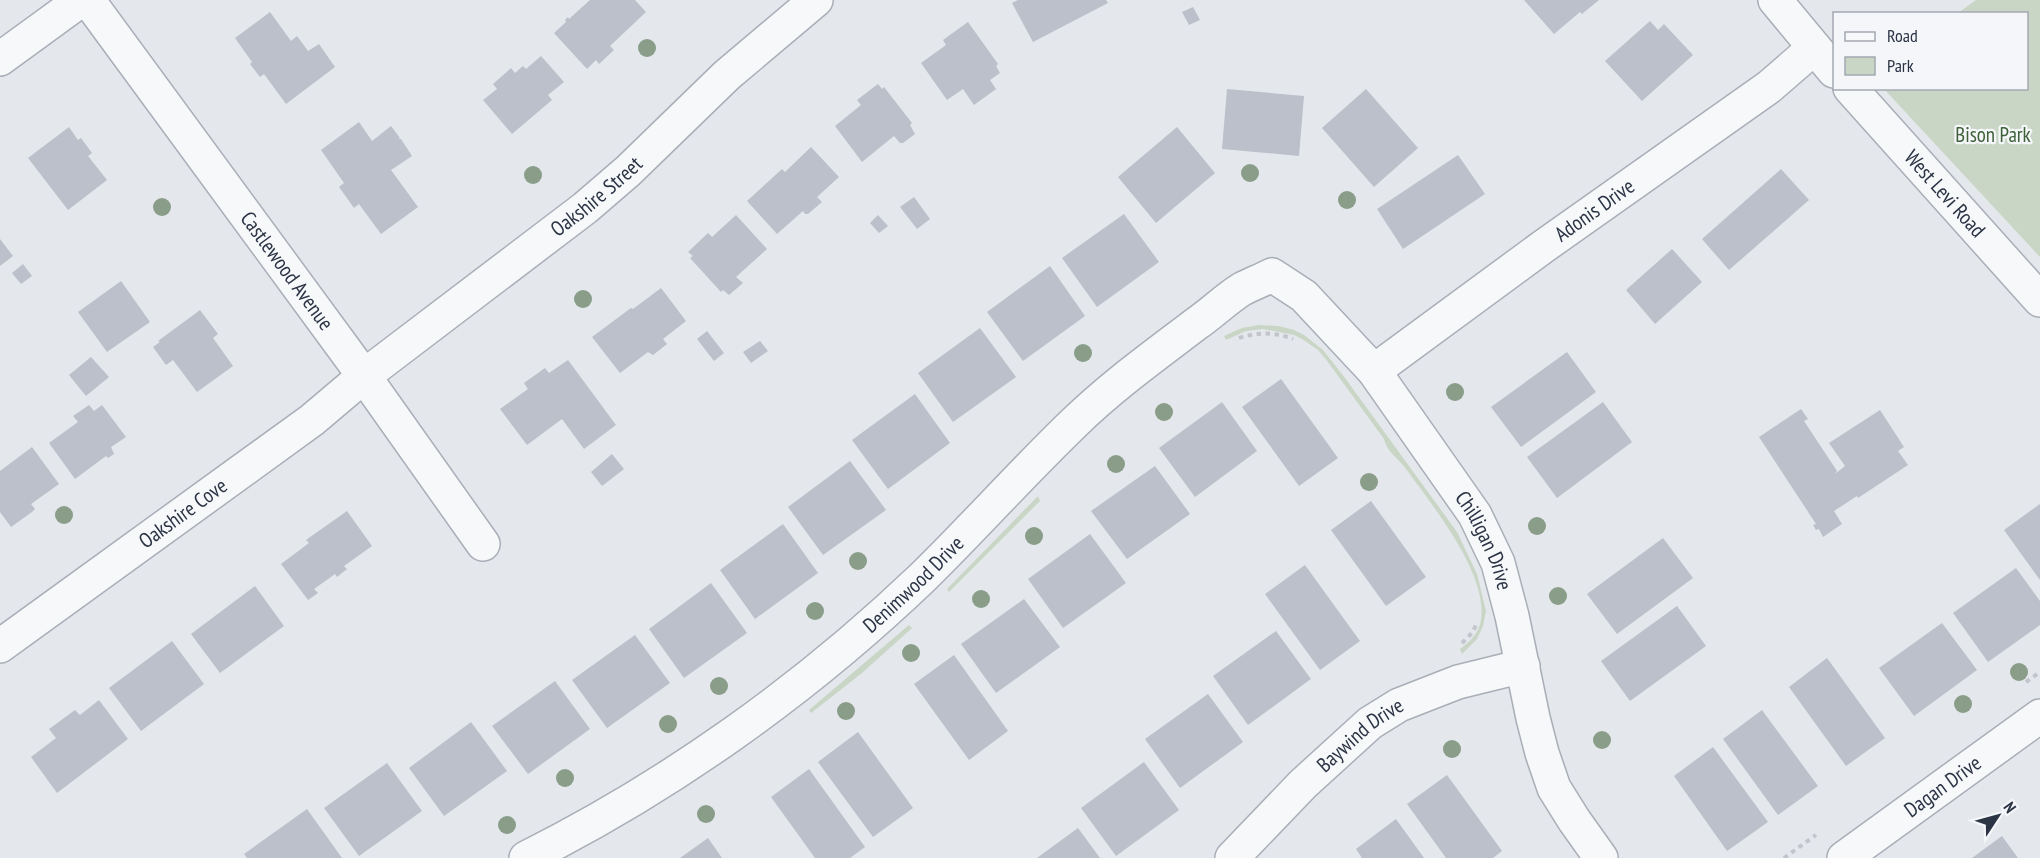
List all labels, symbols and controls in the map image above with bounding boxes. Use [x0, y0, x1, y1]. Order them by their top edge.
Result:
legend [1833, 12, 2028, 90]
text: Road [1887, 24, 1918, 47]
text: Park [1887, 54, 1914, 77]
park label: Bison Park [1955, 121, 2031, 148]
street label: West Levi Road [1899, 144, 1991, 243]
street label: Oakshire Street [545, 150, 648, 242]
street label: Adonis Drive [1549, 172, 1640, 247]
street label: Castlewood Avenue [235, 206, 340, 335]
street label: Oakshire Cove [133, 472, 232, 554]
street label: Chilligan Drive [1449, 485, 1519, 593]
street label: Denimwood Drive [857, 530, 969, 639]
street label: Baywind Drive [1311, 692, 1408, 778]
street label: Dagan Drive [1899, 749, 1986, 823]
north arrow [1968, 786, 2028, 846]
text: N [2000, 798, 2021, 817]

